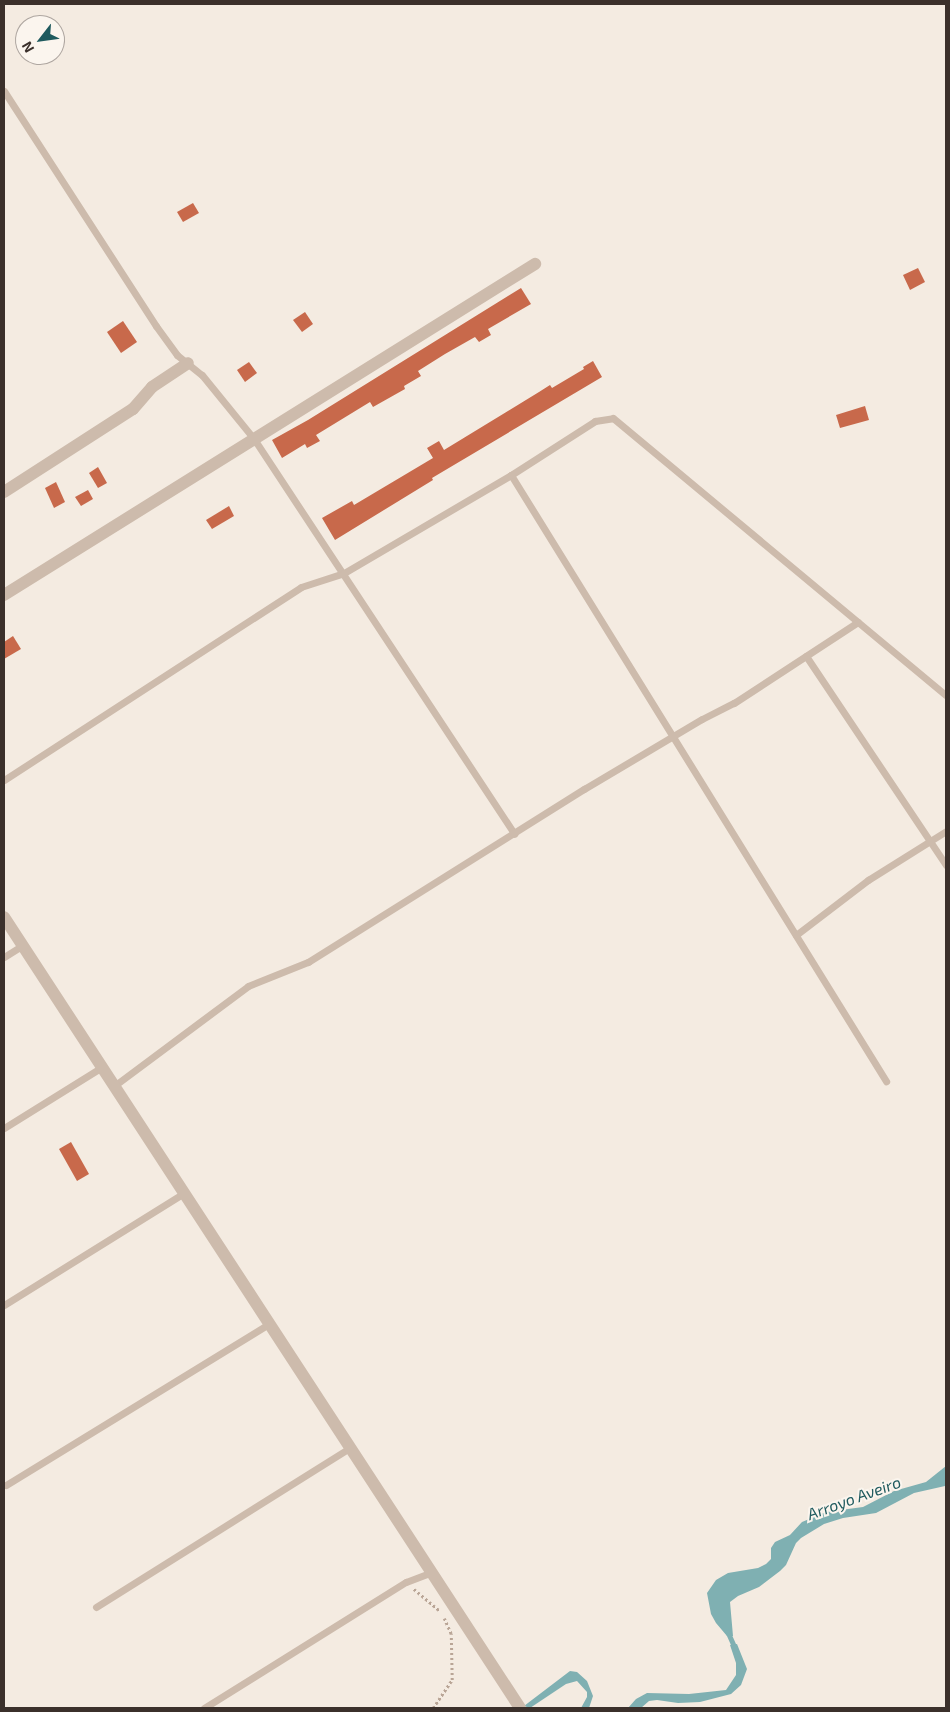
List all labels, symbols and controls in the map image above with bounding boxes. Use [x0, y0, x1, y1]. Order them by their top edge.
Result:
north arrow [15, 15, 65, 65]
text: N [18, 39, 37, 56]
water label: Arroyo Aveiro [804, 1472, 904, 1524]

